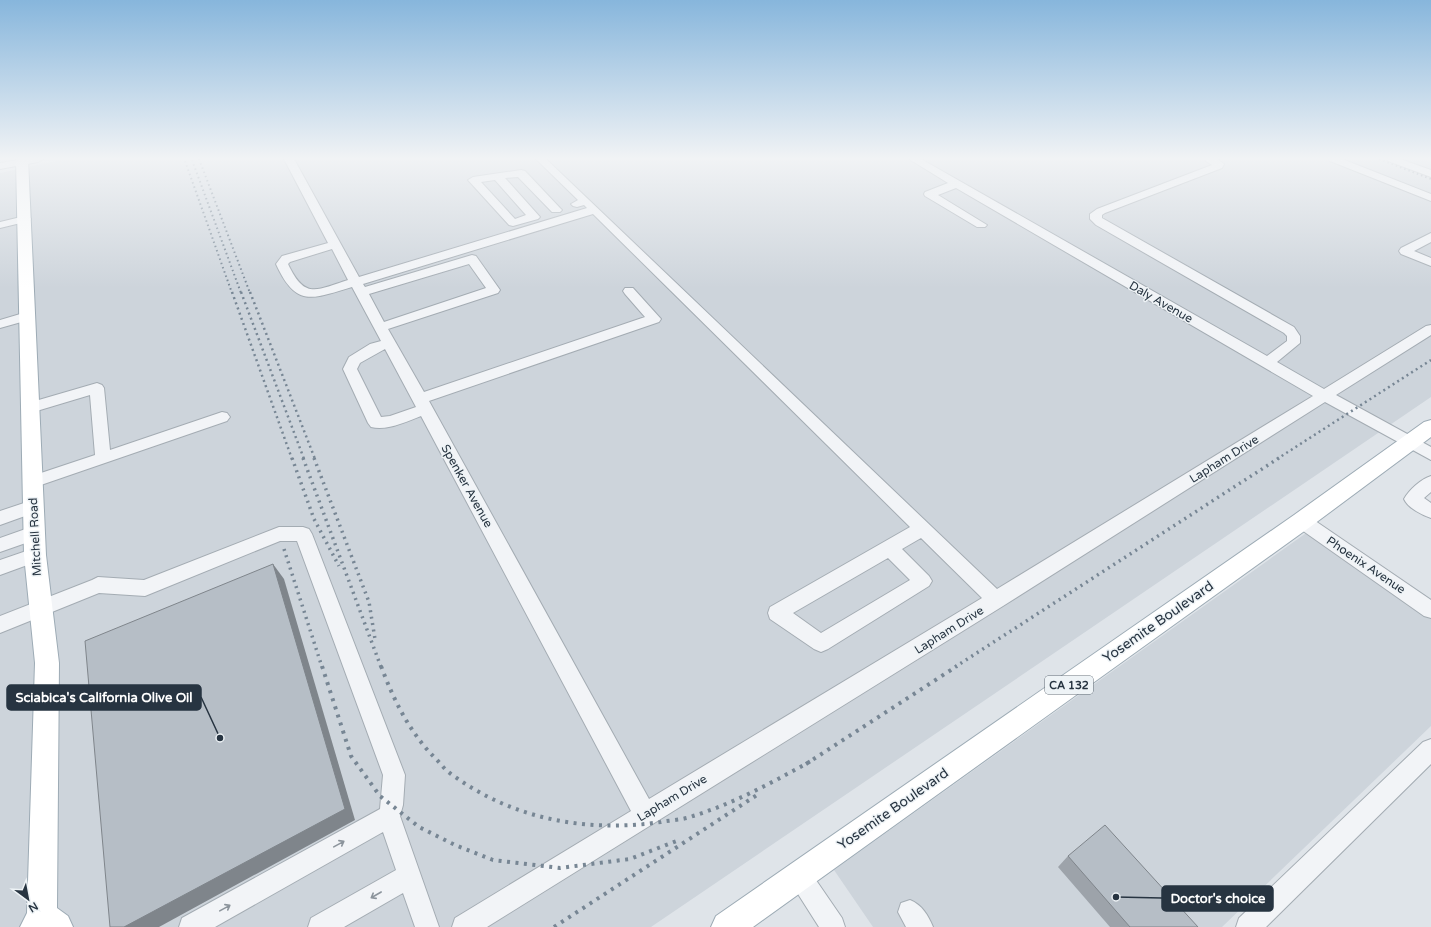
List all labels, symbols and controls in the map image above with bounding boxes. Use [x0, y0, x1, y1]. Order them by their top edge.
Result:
street label: Daly Avenue [1127, 278, 1195, 326]
street label: Lapham Drive [1187, 432, 1261, 486]
street label: Spenker Avenue [438, 442, 496, 530]
street label: Mitchell Road [26, 497, 44, 577]
street label: Phoenix Avenue [1324, 533, 1408, 597]
street label: Yosemite Boulevard [1099, 577, 1217, 667]
street label: Lapham Drive [912, 603, 986, 657]
road number: CA 132 [1045, 676, 1093, 694]
callout: Sciabica's California Olive Oil [7, 685, 201, 710]
text: Sciabica's California Olive Oil [15, 690, 193, 706]
street label: Yosemite Boulevard [834, 764, 952, 854]
street label: Lapham Drive [635, 772, 710, 824]
one-way arrow [333, 839, 345, 847]
north arrow [8, 879, 48, 919]
callout: Doctor's choice [1162, 886, 1273, 911]
text: Doctor's choice [1171, 891, 1266, 907]
one-way arrow [370, 892, 382, 900]
text: N [26, 899, 40, 915]
one-way arrow [219, 903, 231, 911]

